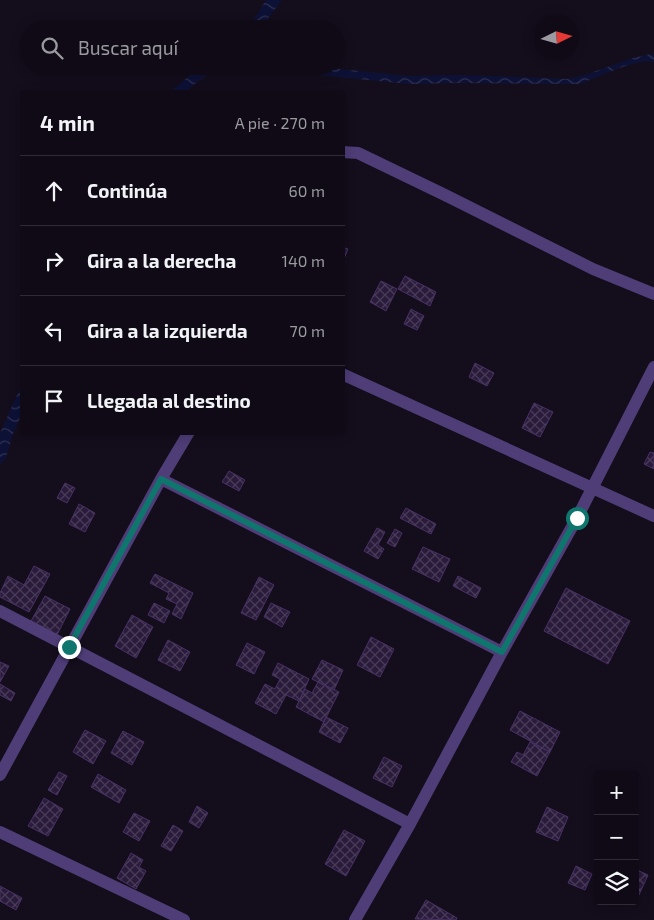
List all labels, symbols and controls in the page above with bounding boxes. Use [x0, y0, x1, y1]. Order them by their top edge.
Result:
north arrow [534, 15, 579, 60]
search box [20, 20, 345, 75]
icon: search [38, 34, 66, 62]
text: Buscar aquí [78, 36, 178, 59]
text: 4 min [40, 110, 95, 135]
text: A pie · 270 m [235, 113, 325, 132]
icon: ahead [40, 177, 68, 205]
text: Continúa [87, 179, 167, 202]
text: 60 m [289, 181, 325, 200]
icon: right [40, 247, 68, 275]
text: Gira a la derecha [87, 249, 236, 272]
text: 140 m [282, 251, 325, 270]
icon: left [40, 317, 68, 345]
text: Gira a la izquierda [87, 319, 248, 342]
text: 70 m [290, 321, 325, 340]
icon: arrive [40, 387, 68, 415]
text: Llegada al destino [87, 389, 251, 412]
route start [566, 507, 589, 530]
route end [58, 636, 81, 659]
map controls [594, 770, 639, 905]
button: + [594, 770, 639, 815]
button: − [594, 815, 639, 860]
button: layers [594, 860, 639, 905]

